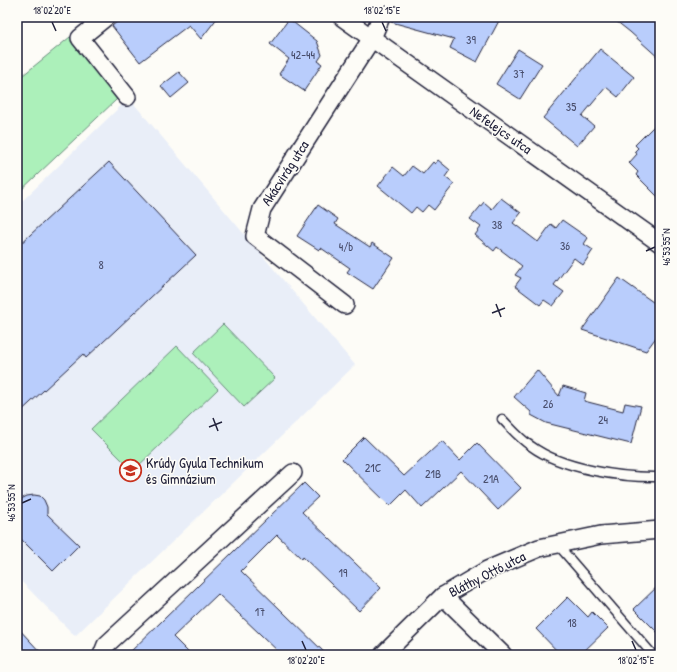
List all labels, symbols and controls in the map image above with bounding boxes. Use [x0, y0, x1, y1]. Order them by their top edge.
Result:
text: 18°02'20"E [33, 4, 71, 17]
text: 18°02'15"E [364, 4, 401, 17]
house number: 39 [466, 31, 476, 48]
house number: 42-44 [291, 46, 315, 63]
house number: 37 [513, 65, 525, 82]
house number: 35 [566, 98, 576, 115]
street label: Nefelejcs utca [466, 101, 536, 159]
street label: Akácvirág utca [256, 136, 314, 209]
house number: 38 [492, 216, 502, 233]
text: 46°53'55"N [660, 228, 673, 266]
house number: 36 [560, 237, 570, 254]
house number: 4/b [339, 238, 353, 255]
house number: 8 [98, 256, 104, 273]
house number: 26 [543, 395, 553, 412]
house number: 24 [598, 411, 609, 428]
place label: Krúdy Gyula Technikum és Gimnázium [146, 453, 263, 488]
school or university icon: Krúdy Gyula Technikum és Gimnázium [118, 458, 144, 484]
house number: 21C [365, 459, 382, 476]
house number: 21B [425, 465, 441, 482]
house number: 21A [483, 470, 499, 487]
text: 46°53'55"N [5, 484, 18, 522]
street label: Bláthy Ottó utca [445, 546, 529, 602]
house number: 19 [339, 564, 348, 581]
house number: 17 [255, 603, 265, 620]
house number: 18 [567, 614, 577, 631]
text: 18°02'20"E [287, 654, 325, 667]
text: 18°02'15"E [618, 654, 655, 667]

